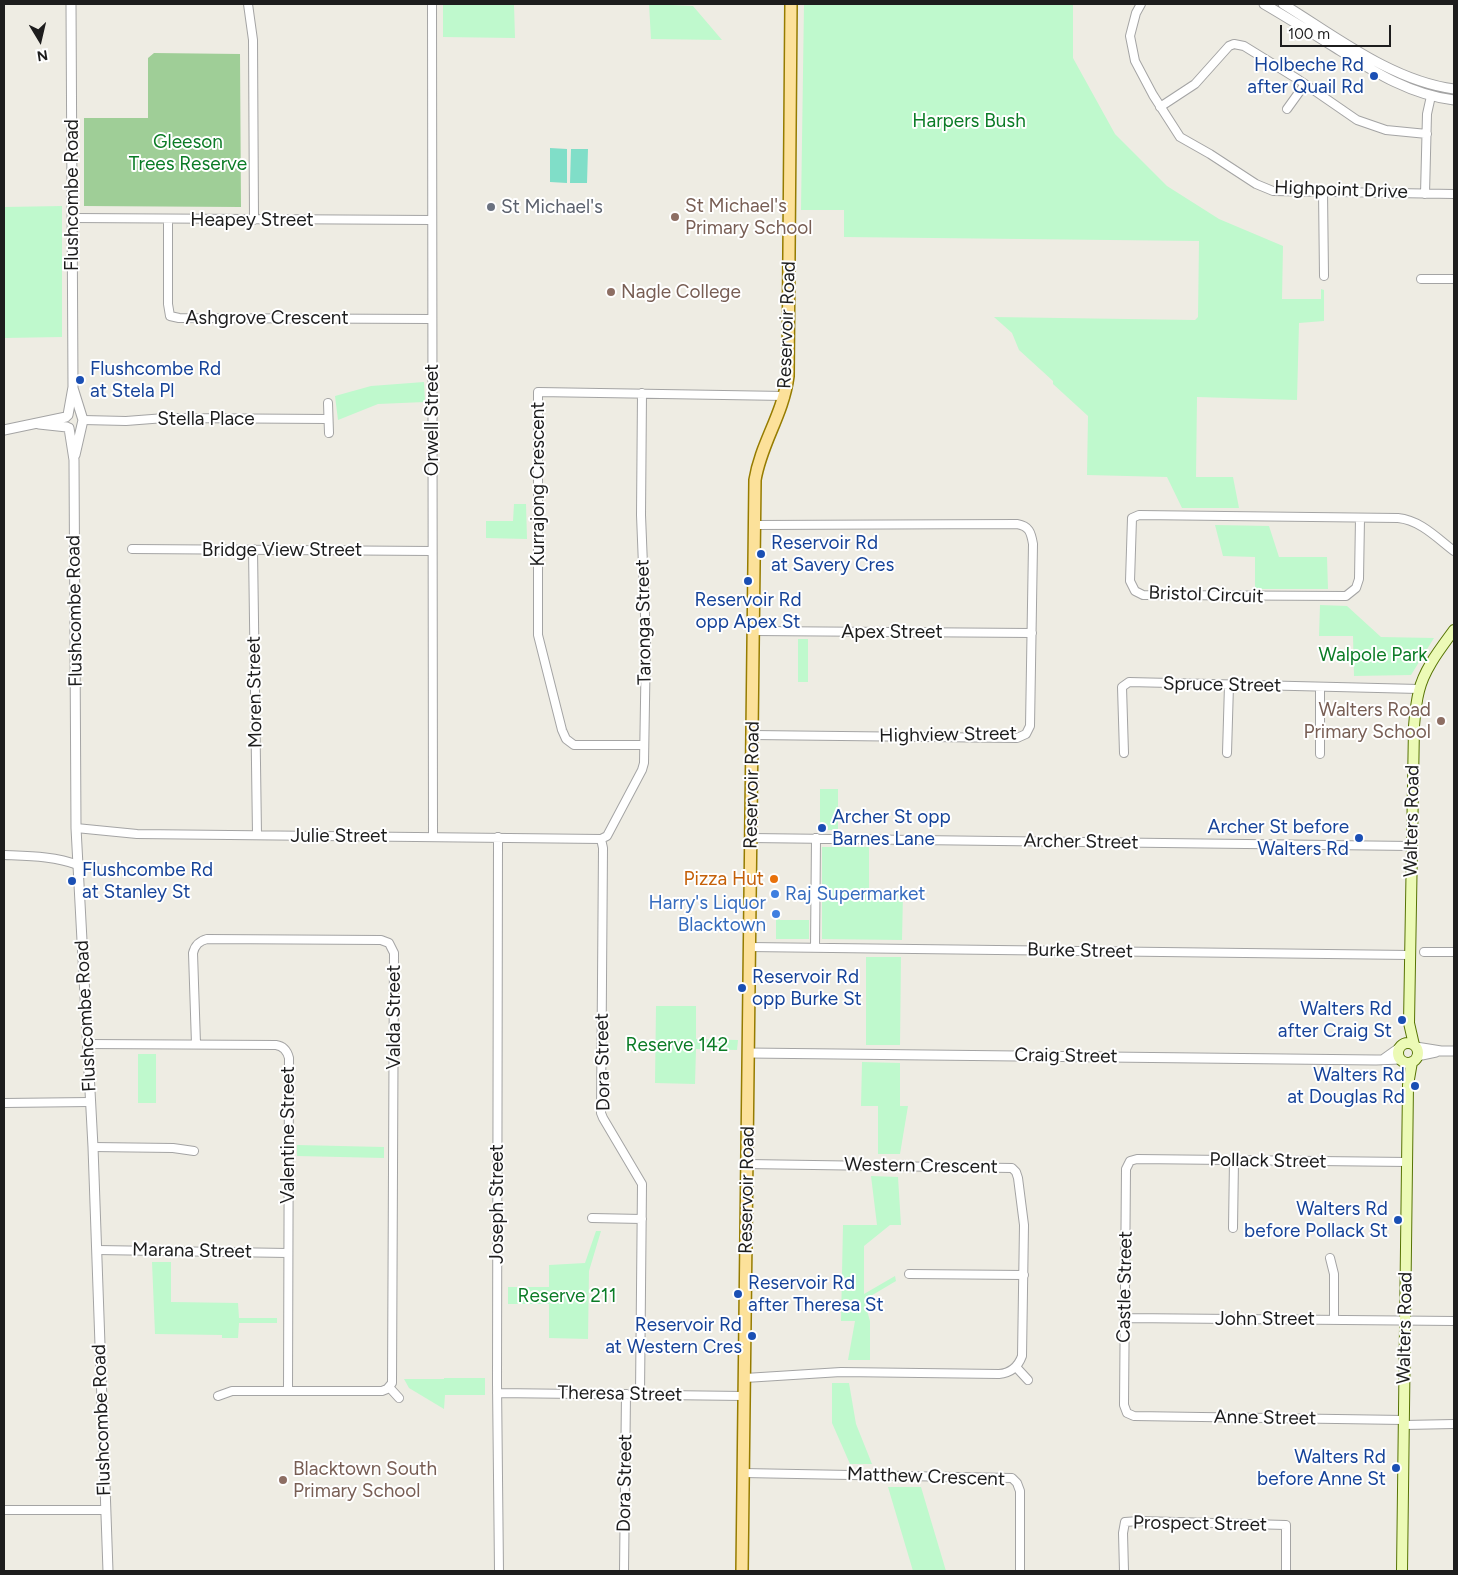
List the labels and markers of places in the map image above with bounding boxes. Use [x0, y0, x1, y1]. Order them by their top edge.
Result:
place label: Holbeche Rd after Quail Rd [1247, 54, 1364, 98]
marker: Holbeche Rd after Quail Rd [1368, 70, 1380, 82]
place label: St Michael's Primary School [685, 195, 812, 239]
place label: St Michael's [501, 196, 603, 218]
marker: St Michael's [485, 201, 497, 213]
marker: St Michael's Primary School [669, 211, 681, 223]
place label: Nagle College [621, 281, 741, 303]
marker: Nagle College [605, 286, 617, 298]
place label: Flushcombe Rd at Stela Pl [90, 358, 221, 402]
marker: Flushcombe Rd at Stela Pl [74, 374, 86, 386]
place label: Reservoir Rd at Savery Cres [771, 532, 894, 576]
marker: Reservoir Rd at Savery Cres [755, 548, 767, 560]
marker: Reservoir Rd opp Apex St [742, 575, 754, 587]
place label: Reservoir Rd opp Apex St [694, 589, 802, 633]
place label: Walters Road Primary School [1304, 699, 1431, 743]
marker: Walters Road Primary School [1435, 715, 1447, 727]
place label: Archer St opp Barnes Lane [832, 806, 951, 850]
place label: Archer St before Walters Rd [1208, 816, 1349, 860]
marker: Archer St opp Barnes Lane [816, 822, 828, 834]
marker: Archer St before Walters Rd [1353, 832, 1365, 844]
place label: Flushcombe Rd at Stanley St [82, 859, 213, 903]
place label: Pizza Hut [683, 868, 764, 890]
marker: Pizza Hut [768, 873, 780, 885]
marker: Flushcombe Rd at Stanley St [66, 875, 78, 887]
place label: Raj Supermarket [785, 883, 926, 905]
marker: Raj Supermarket [769, 888, 781, 900]
place label: Harry's Liquor Blacktown [649, 892, 766, 936]
marker: Harry's Liquor Blacktown [770, 908, 782, 920]
place label: Reservoir Rd opp Burke St [752, 966, 862, 1010]
marker: Reservoir Rd opp Burke St [736, 982, 748, 994]
place label: Walters Rd after Craig St [1278, 998, 1392, 1042]
marker: Walters Rd after Craig St [1396, 1014, 1408, 1026]
place label: Walters Rd at Douglas Rd [1287, 1064, 1405, 1108]
marker: Walters Rd at Douglas Rd [1409, 1080, 1421, 1092]
place label: Walters Rd before Pollack St [1244, 1198, 1388, 1242]
marker: Walters Rd before Pollack St [1392, 1214, 1404, 1226]
place label: Reservoir Rd after Theresa St [748, 1272, 884, 1316]
marker: Reservoir Rd after Theresa St [732, 1288, 744, 1300]
place label: Reservoir Rd at Western Cres [605, 1314, 742, 1358]
marker: Reservoir Rd at Western Cres [746, 1330, 758, 1342]
place label: Walters Rd before Anne St [1257, 1446, 1386, 1490]
place label: Blacktown South Primary School [293, 1458, 437, 1502]
marker: Walters Rd before Anne St [1390, 1462, 1402, 1474]
marker: Blacktown South Primary School [277, 1474, 289, 1486]

